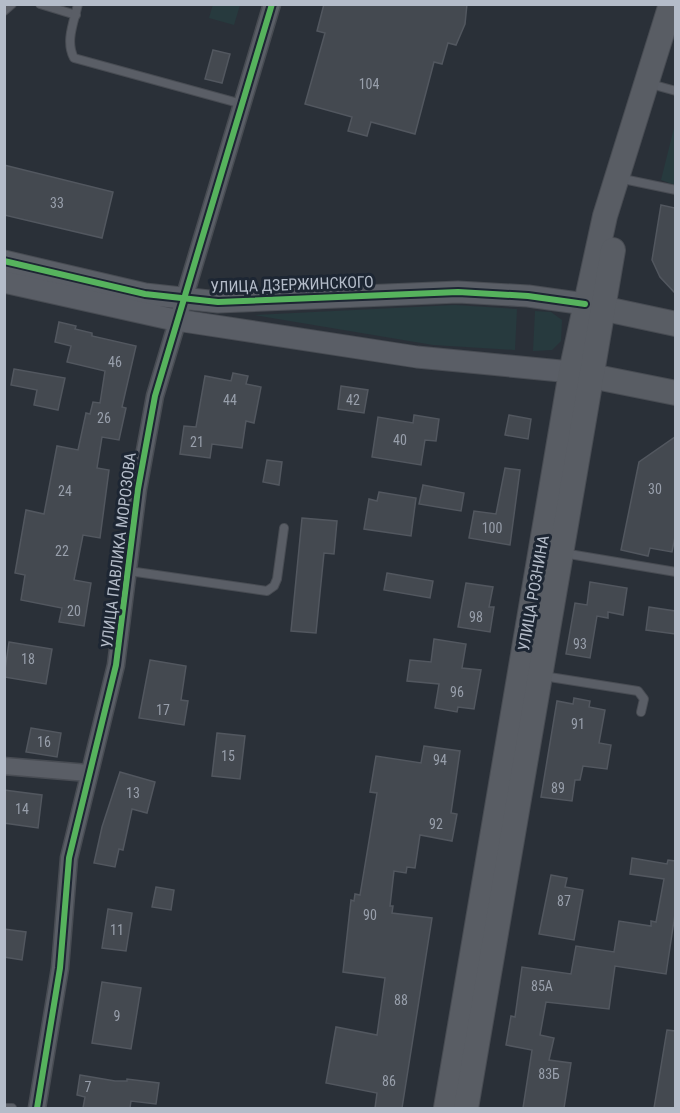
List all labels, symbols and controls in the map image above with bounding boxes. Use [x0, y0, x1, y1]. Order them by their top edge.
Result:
house number: 104 [359, 76, 379, 92]
house number: 33 [50, 195, 64, 211]
street label: УЛИЦА ДЗЕРЖИНСКОГО [210, 272, 374, 297]
house number: 46 [108, 354, 122, 370]
house number: 44 [223, 392, 237, 408]
house number: 42 [346, 392, 360, 408]
house number: 26 [97, 410, 111, 426]
house number: 40 [393, 432, 407, 448]
house number: 21 [190, 434, 204, 450]
street label: УЛИЦА ПАВЛИКА МОРОЗОВА [97, 451, 140, 649]
house number: 30 [648, 481, 662, 497]
house number: 24 [58, 483, 72, 499]
house number: 100 [482, 520, 502, 536]
street label: УЛИЦА РОЗНИНА [514, 534, 553, 652]
house number: 22 [55, 543, 69, 559]
house number: 20 [67, 603, 81, 619]
house number: 98 [469, 609, 483, 625]
house number: 93 [573, 636, 587, 652]
house number: 18 [21, 651, 35, 667]
house number: 96 [450, 684, 464, 700]
house number: 17 [156, 702, 170, 718]
house number: 91 [571, 716, 585, 732]
house number: 16 [37, 734, 51, 750]
house number: 15 [221, 748, 235, 764]
house number: 94 [433, 752, 447, 768]
house number: 89 [551, 780, 565, 796]
house number: 13 [126, 785, 140, 801]
house number: 14 [15, 801, 29, 817]
house number: 92 [429, 816, 443, 832]
house number: 87 [557, 893, 571, 909]
house number: 90 [363, 907, 377, 923]
house number: 11 [110, 922, 124, 938]
house number: 85А [531, 978, 553, 994]
house number: 88 [394, 992, 408, 1008]
house number: 9 [114, 1008, 120, 1024]
house number: 83Б [538, 1066, 560, 1082]
house number: 86 [382, 1073, 396, 1089]
house number: 7 [85, 1079, 92, 1095]

